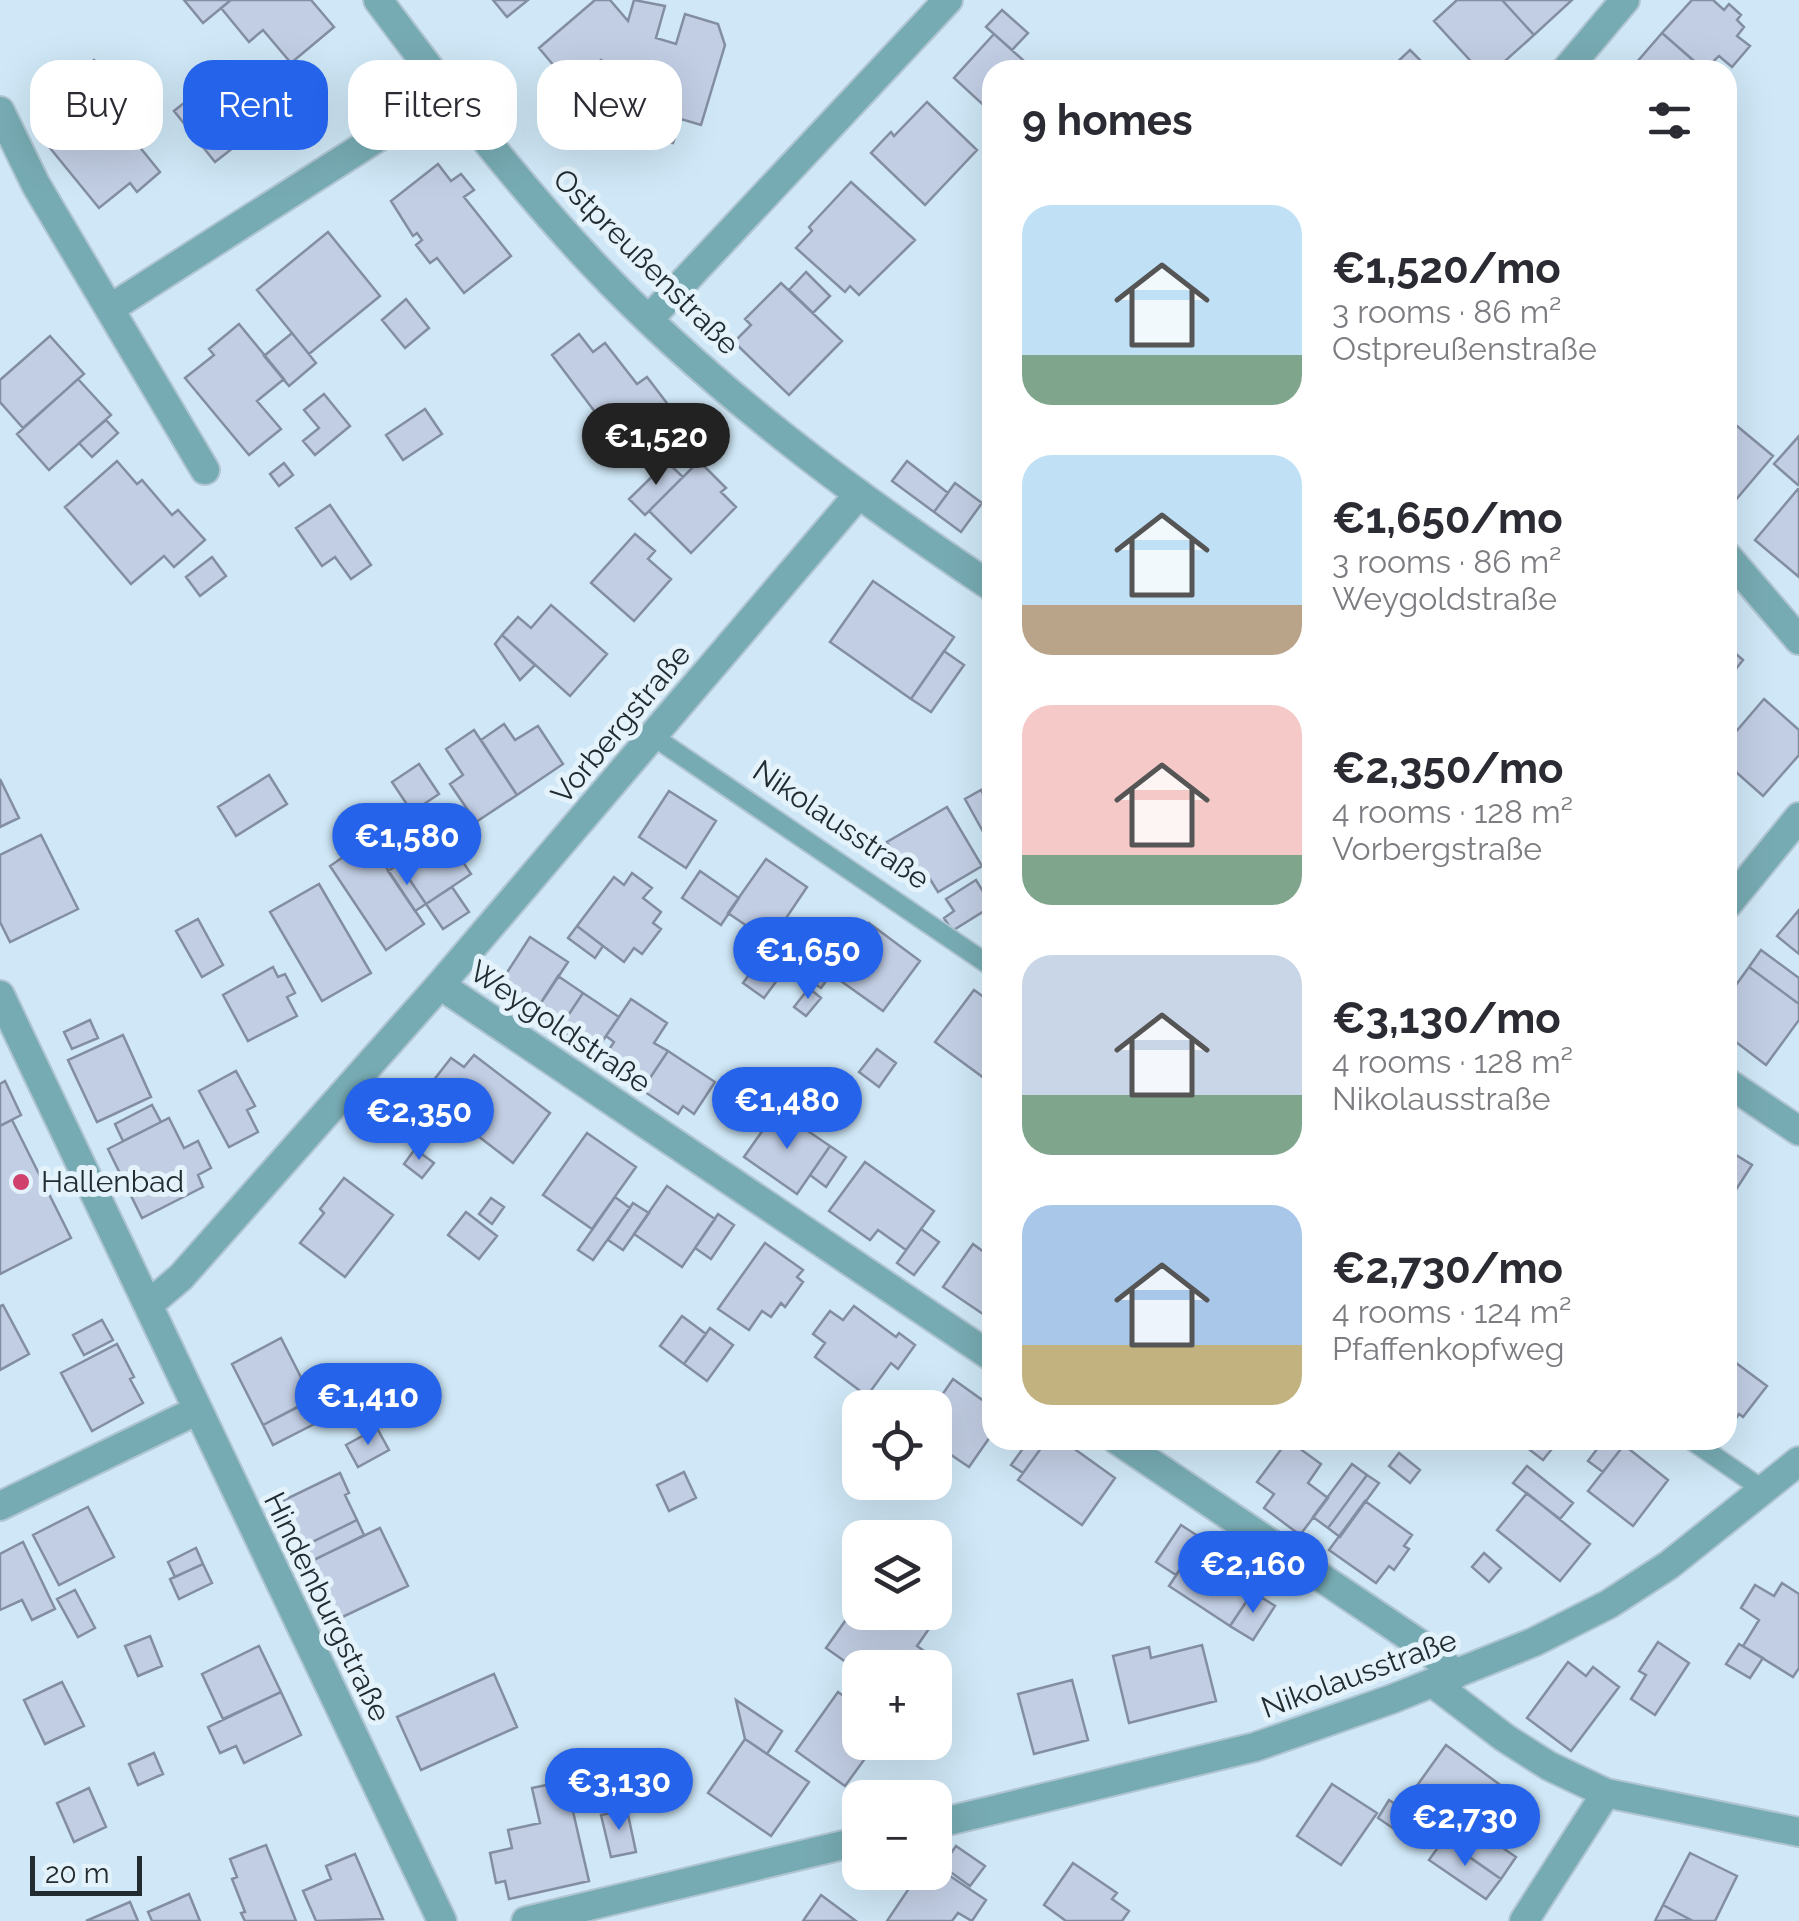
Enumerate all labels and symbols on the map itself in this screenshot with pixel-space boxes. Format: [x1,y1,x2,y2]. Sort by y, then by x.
street label: Ostpreußenstraße [546,162,746,362]
pin: €1,520 [575,403,737,488]
street label: Vorbergstraße [544,637,697,810]
street label: Nikolausstraße [747,753,936,896]
pin: €1,580 [326,803,488,888]
pin: €1,650 [727,917,889,1002]
street label: Weygoldstraße [463,953,658,1100]
pin: €1,480 [706,1067,868,1152]
pin: €2,350 [338,1078,500,1163]
place label: Hallenbad [41,1164,184,1199]
marker: Hallenbad [10,1171,32,1193]
pin: €1,410 [287,1363,449,1448]
street label: Hindenburgstraße [257,1487,398,1727]
pin: €2,160 [1172,1531,1334,1616]
street label: Nikolausstraße [1257,1622,1461,1725]
pin: €3,130 [538,1748,700,1833]
pin: €2,730 [1384,1784,1546,1869]
scale bar [30,1851,142,1896]

